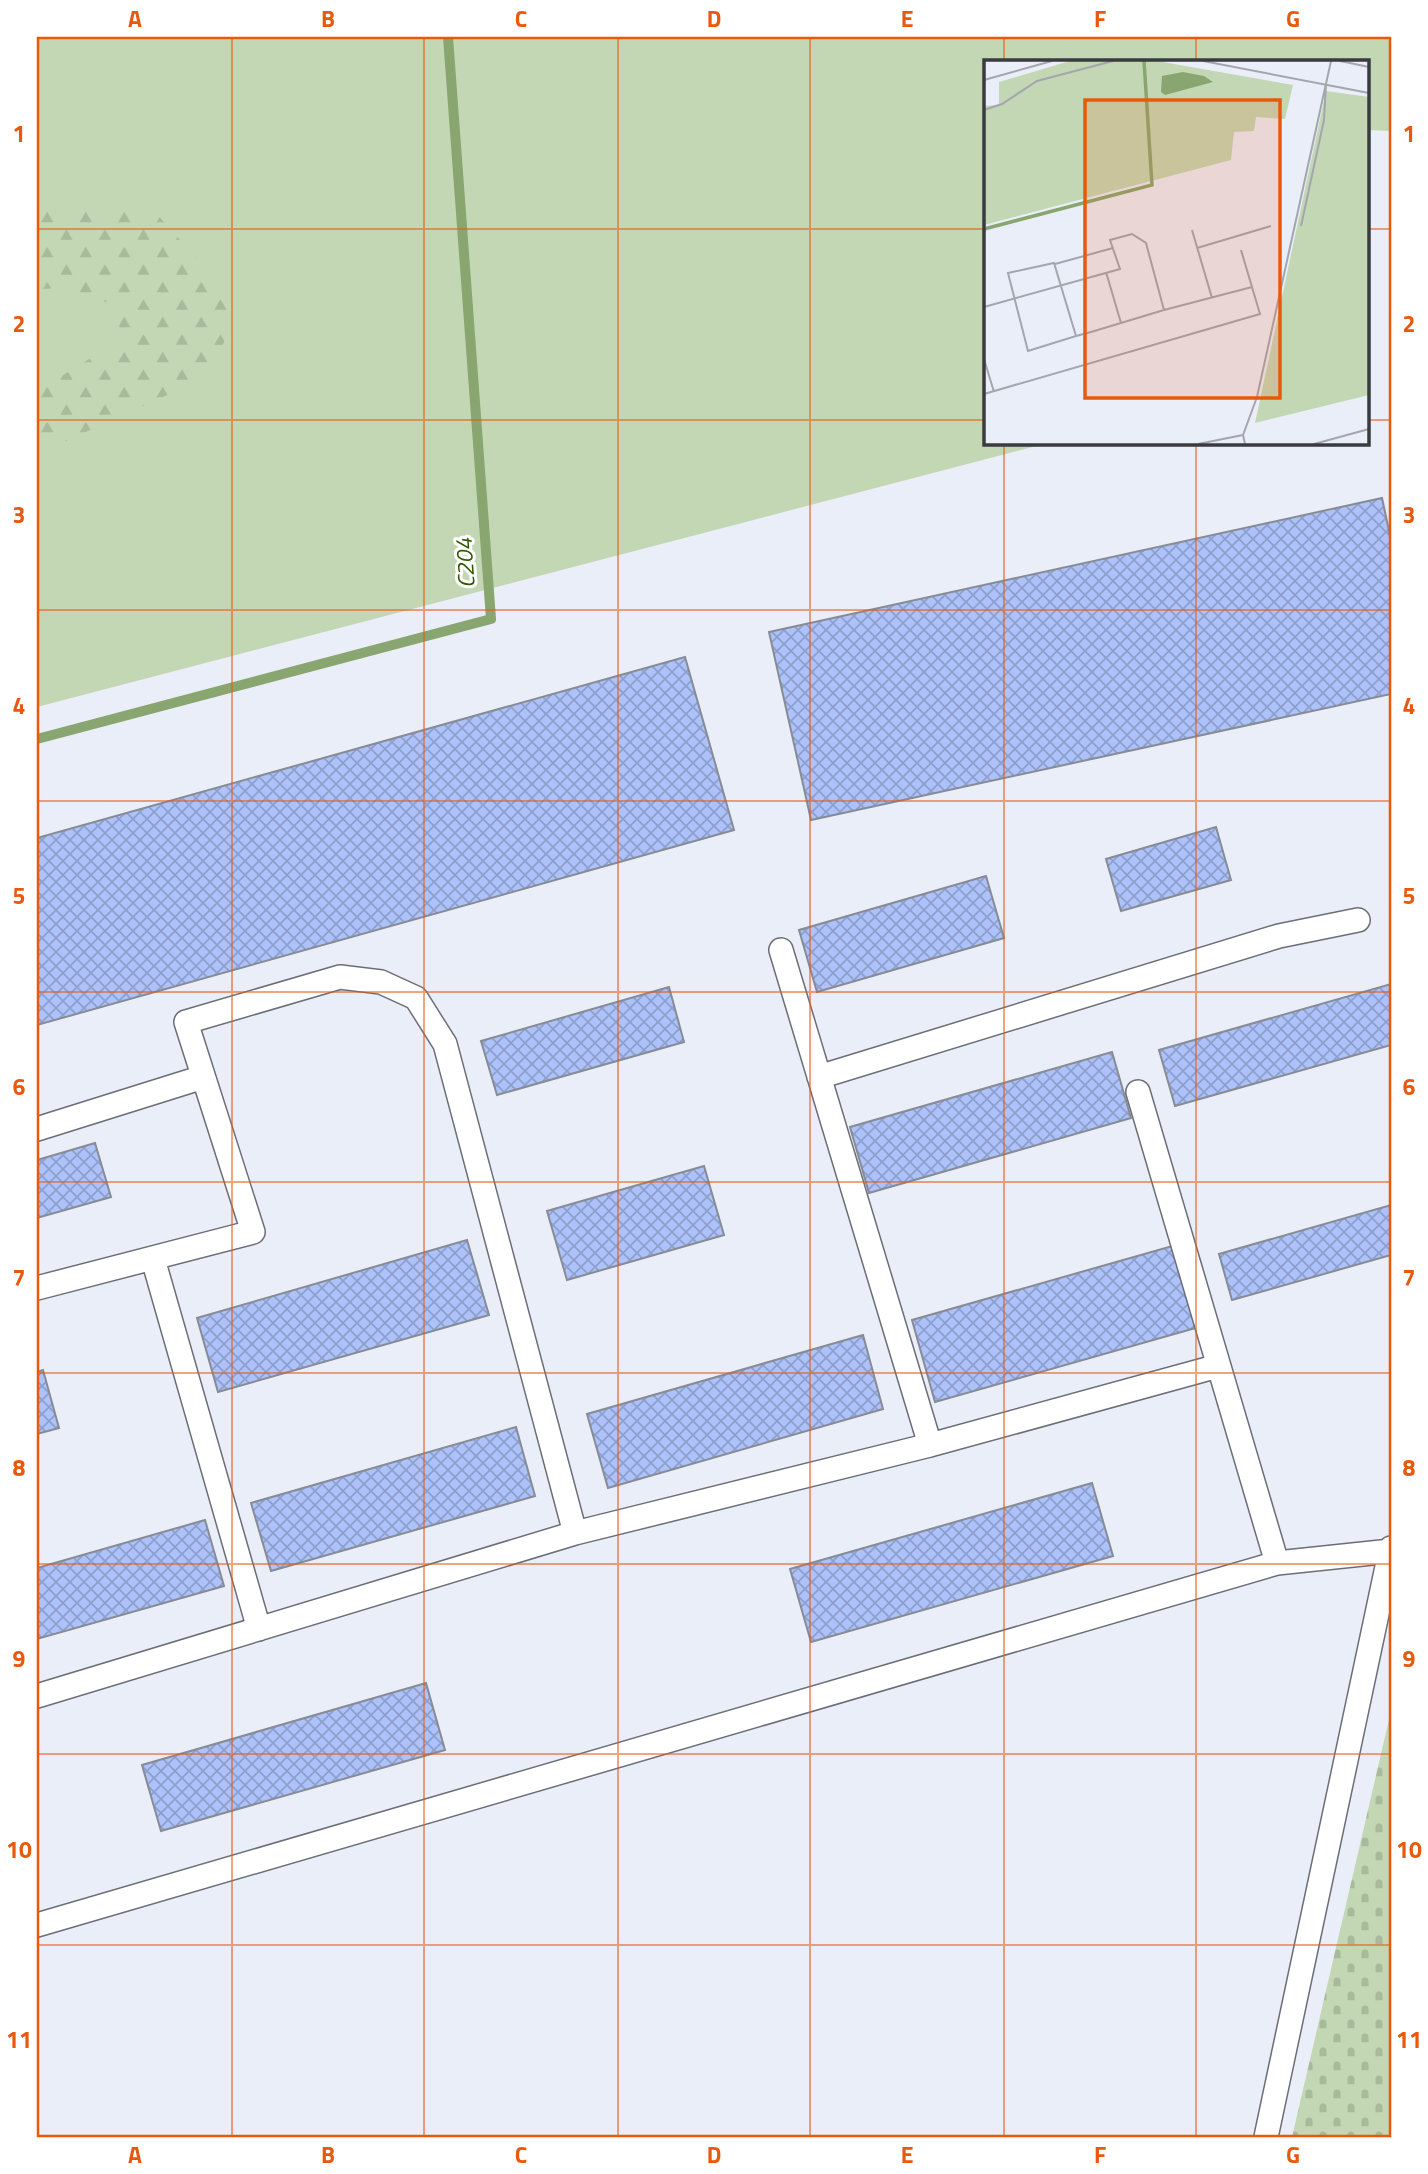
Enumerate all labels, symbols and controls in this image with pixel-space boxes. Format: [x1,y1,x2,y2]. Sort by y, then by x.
text: A [128,1,142,36]
text: B [321,1,335,36]
text: C [515,1,527,36]
text: D [707,1,721,36]
text: E [901,1,913,36]
text: F [1094,1,1106,36]
text: G [1286,1,1300,36]
inset map [984,60,1368,444]
text: 1 [13,116,25,151]
text: 1 [1403,116,1415,151]
text: 2 [13,306,25,341]
text: 2 [1403,306,1415,341]
text: 3 [13,497,25,532]
text: 3 [1403,497,1415,532]
water label: C204 [445,537,484,589]
text: 4 [13,688,25,723]
text: 4 [1403,688,1415,723]
text: 5 [13,878,25,913]
text: 5 [1403,878,1415,913]
text: 6 [13,1069,26,1104]
text: 6 [1403,1069,1416,1104]
text: 7 [13,1260,25,1295]
text: 7 [1403,1260,1415,1295]
text: 8 [13,1450,26,1485]
text: 8 [1403,1450,1416,1485]
text: 9 [13,1641,26,1676]
text: 9 [1403,1641,1416,1676]
text: 10 [6,1832,32,1867]
text: 10 [1396,1832,1422,1867]
text: 11 [6,2022,32,2057]
text: 11 [1396,2022,1422,2057]
text: A [128,2137,142,2172]
text: B [321,2137,335,2172]
text: C [515,2137,527,2172]
text: D [707,2137,721,2172]
text: E [901,2137,913,2172]
text: F [1094,2137,1106,2172]
text: G [1286,2137,1300,2172]

